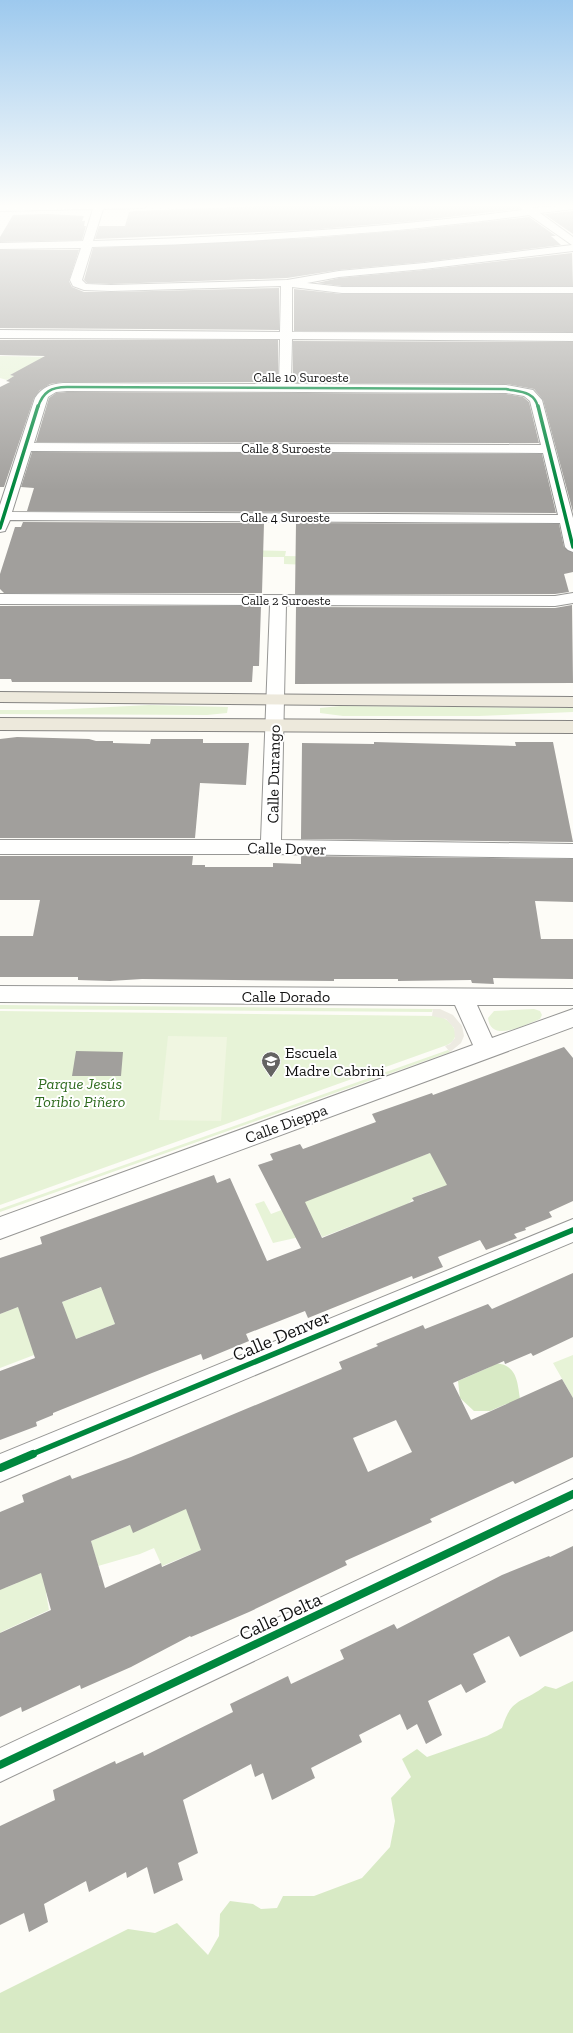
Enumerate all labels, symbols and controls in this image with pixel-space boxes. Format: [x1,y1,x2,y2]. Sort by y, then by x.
street label: Calle 10 Suroeste [253,370,349,385]
street label: Calle 8 Suroeste [241,441,331,456]
street label: Calle 4 Suroeste [240,510,330,525]
street label: Calle 2 Suroeste [241,593,331,608]
street label: Calle Durango [263,725,284,823]
street label: Calle Dover [247,838,327,859]
street label: Calle Dorado [242,987,330,1006]
place label: Escuela Madre Cabrini [285,1043,385,1080]
school or university icon: Escuela Madre Cabrini [260,1050,282,1078]
park label: Parque Jesús Toribio Piñero [35,1074,125,1111]
street label: Calle Dieppa [242,1100,330,1147]
street label: Calle Denver [229,1305,333,1366]
street label: Calle Delta [235,1587,325,1646]

